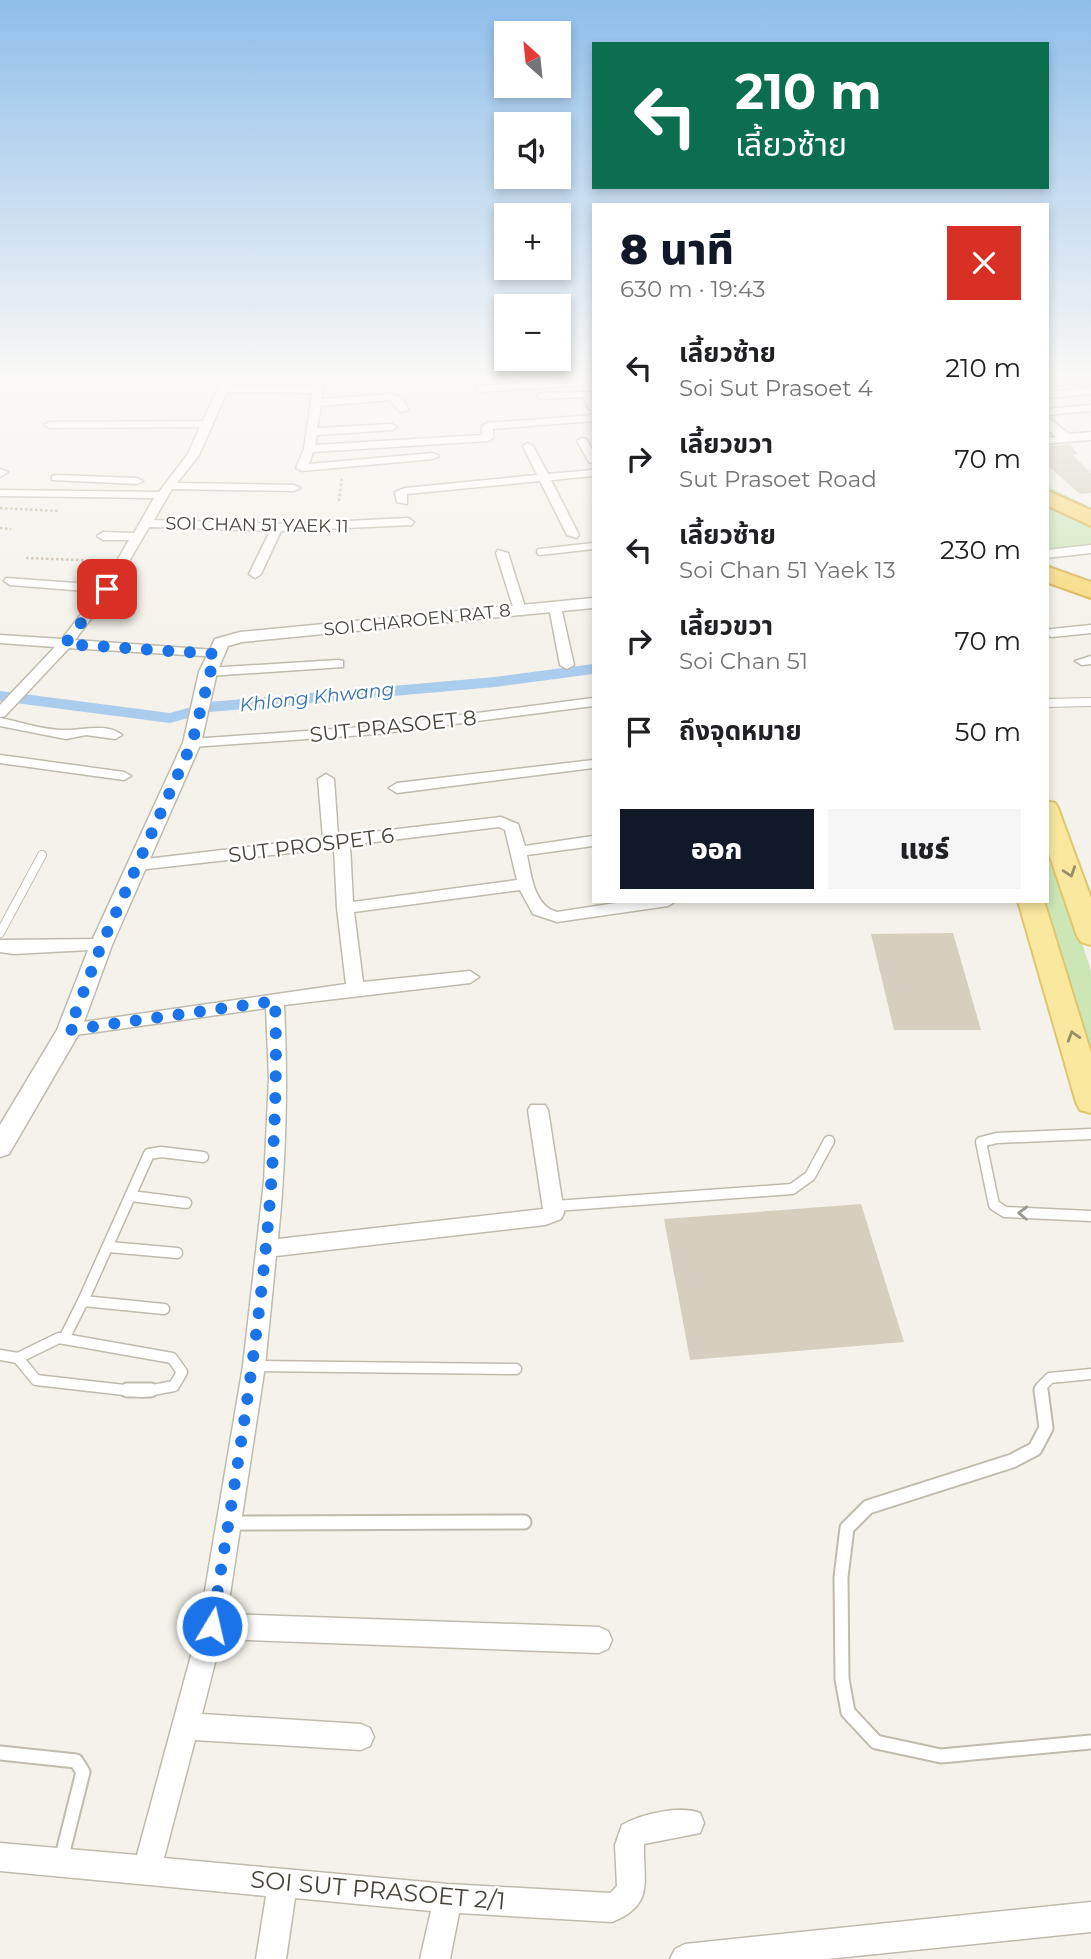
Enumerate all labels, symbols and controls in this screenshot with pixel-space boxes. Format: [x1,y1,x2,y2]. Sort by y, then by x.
north arrow [494,21,570,98]
map controls [494,21,571,371]
text: 210 m [735,62,882,121]
icon: left [620,70,711,161]
button: sound [494,112,571,189]
text: เลี้ยวซ้าย [735,125,847,164]
button: + [494,203,571,280]
text: 8 นาที [620,223,734,275]
button: close [947,226,1021,300]
text: 630 m · 19:43 [620,275,766,303]
button: − [494,294,571,371]
text: เลี้ยวซ้าย [679,337,776,369]
icon: left [620,349,658,387]
text: 210 m [945,352,1021,384]
text: Soi Sut Prasoet 4 [679,374,873,402]
text: เลี้ยวขวา [679,428,773,460]
icon: right [620,440,658,478]
text: 70 m [955,443,1021,475]
text: Sut Prasoet Road [679,465,877,493]
street label: SOI CHAN 51 YAEK 11 [165,512,349,538]
text: เลี้ยวซ้าย [679,519,776,551]
icon: left [620,531,658,569]
text: 230 m [940,534,1021,566]
text: Soi Chan 51 Yaek 13 [679,556,896,584]
pin [77,559,137,619]
icon: arrive [88,570,126,608]
street label: SOI CHAROEN RAT 8 [322,599,512,641]
text: เลี้ยวขวา [679,610,773,642]
icon: right [620,622,658,660]
text: 70 m [955,625,1021,657]
text: Soi Chan 51 [679,647,808,675]
water label: Khlong Khwang [238,677,396,717]
street label: SUT PRASOET 8 [308,705,478,747]
icon: arrive [620,713,658,751]
text: ถึงจุดหมาย [679,715,802,747]
text: 50 m [955,716,1021,748]
button: ออก [620,809,814,889]
button: แชร์ [828,809,1021,889]
street label: SUT PROSPET 6 [227,822,395,868]
one-way arrow [1062,865,1076,877]
one-way arrow [1067,1031,1082,1043]
one-way arrow [1017,1206,1028,1221]
position arrow [175,1589,249,1663]
street label: SOI SUT PRASOET 2/1 [249,1864,507,1916]

